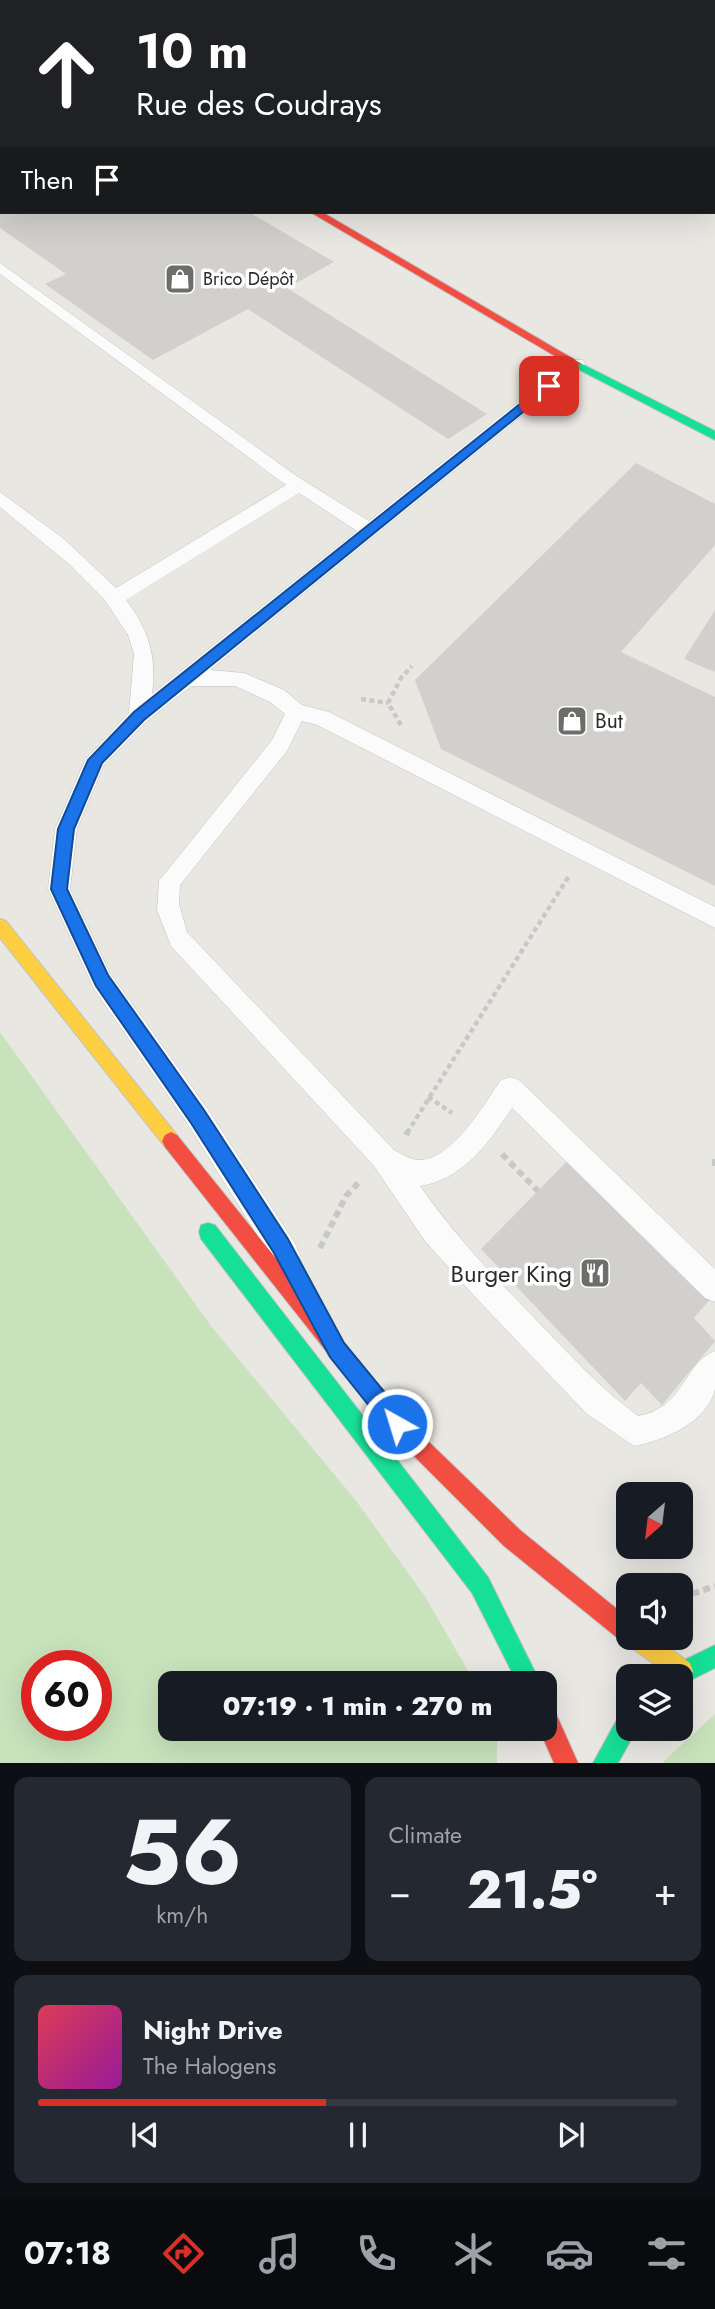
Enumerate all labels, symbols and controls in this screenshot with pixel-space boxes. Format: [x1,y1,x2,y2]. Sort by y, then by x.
text: 10 m [136,16,248,86]
icon: ahead [21,28,112,119]
text: Rue des Coudrays [136,81,382,127]
text: Then [21,161,74,199]
icon: arrive [88,161,126,199]
shop icon: Brico Dépôt [163,262,197,296]
place label: Brico Dépôt [203,266,294,292]
pin [519,356,579,416]
icon: arrive [530,367,568,405]
shop icon: But [555,704,589,738]
place label: But [595,706,623,736]
place label: Burger King [451,1256,572,1291]
restaurant icon: Burger King [578,1256,612,1290]
position arrow [360,1387,434,1461]
north arrow [616,1482,693,1559]
map controls [616,1482,693,1741]
button: sound [616,1573,693,1650]
speed limit sign: 60 [21,1650,112,1741]
button: layers [616,1664,693,1741]
text: 07:19 · 1 min · 270 m [223,1687,492,1725]
text: 56 [122,1787,242,1918]
text: Climate [389,1818,462,1852]
text: 21.5° [467,1852,598,1928]
text: − [389,1864,411,1919]
text: + [654,1864,677,1919]
text: km/h [156,1898,208,1932]
text: Night Drive [143,2011,283,2049]
text: The Halogens [143,2049,276,2083]
icon: previous [126,2116,164,2154]
icon: pause [339,2116,377,2154]
icon: next [552,2116,590,2154]
icon: directions [159,2229,208,2278]
icon: music [255,2229,304,2278]
icon: phone [352,2229,401,2278]
icon: climate [449,2229,498,2278]
icon: car [545,2229,594,2278]
icon: filters [642,2229,691,2278]
text: 07:18 [24,2230,111,2276]

